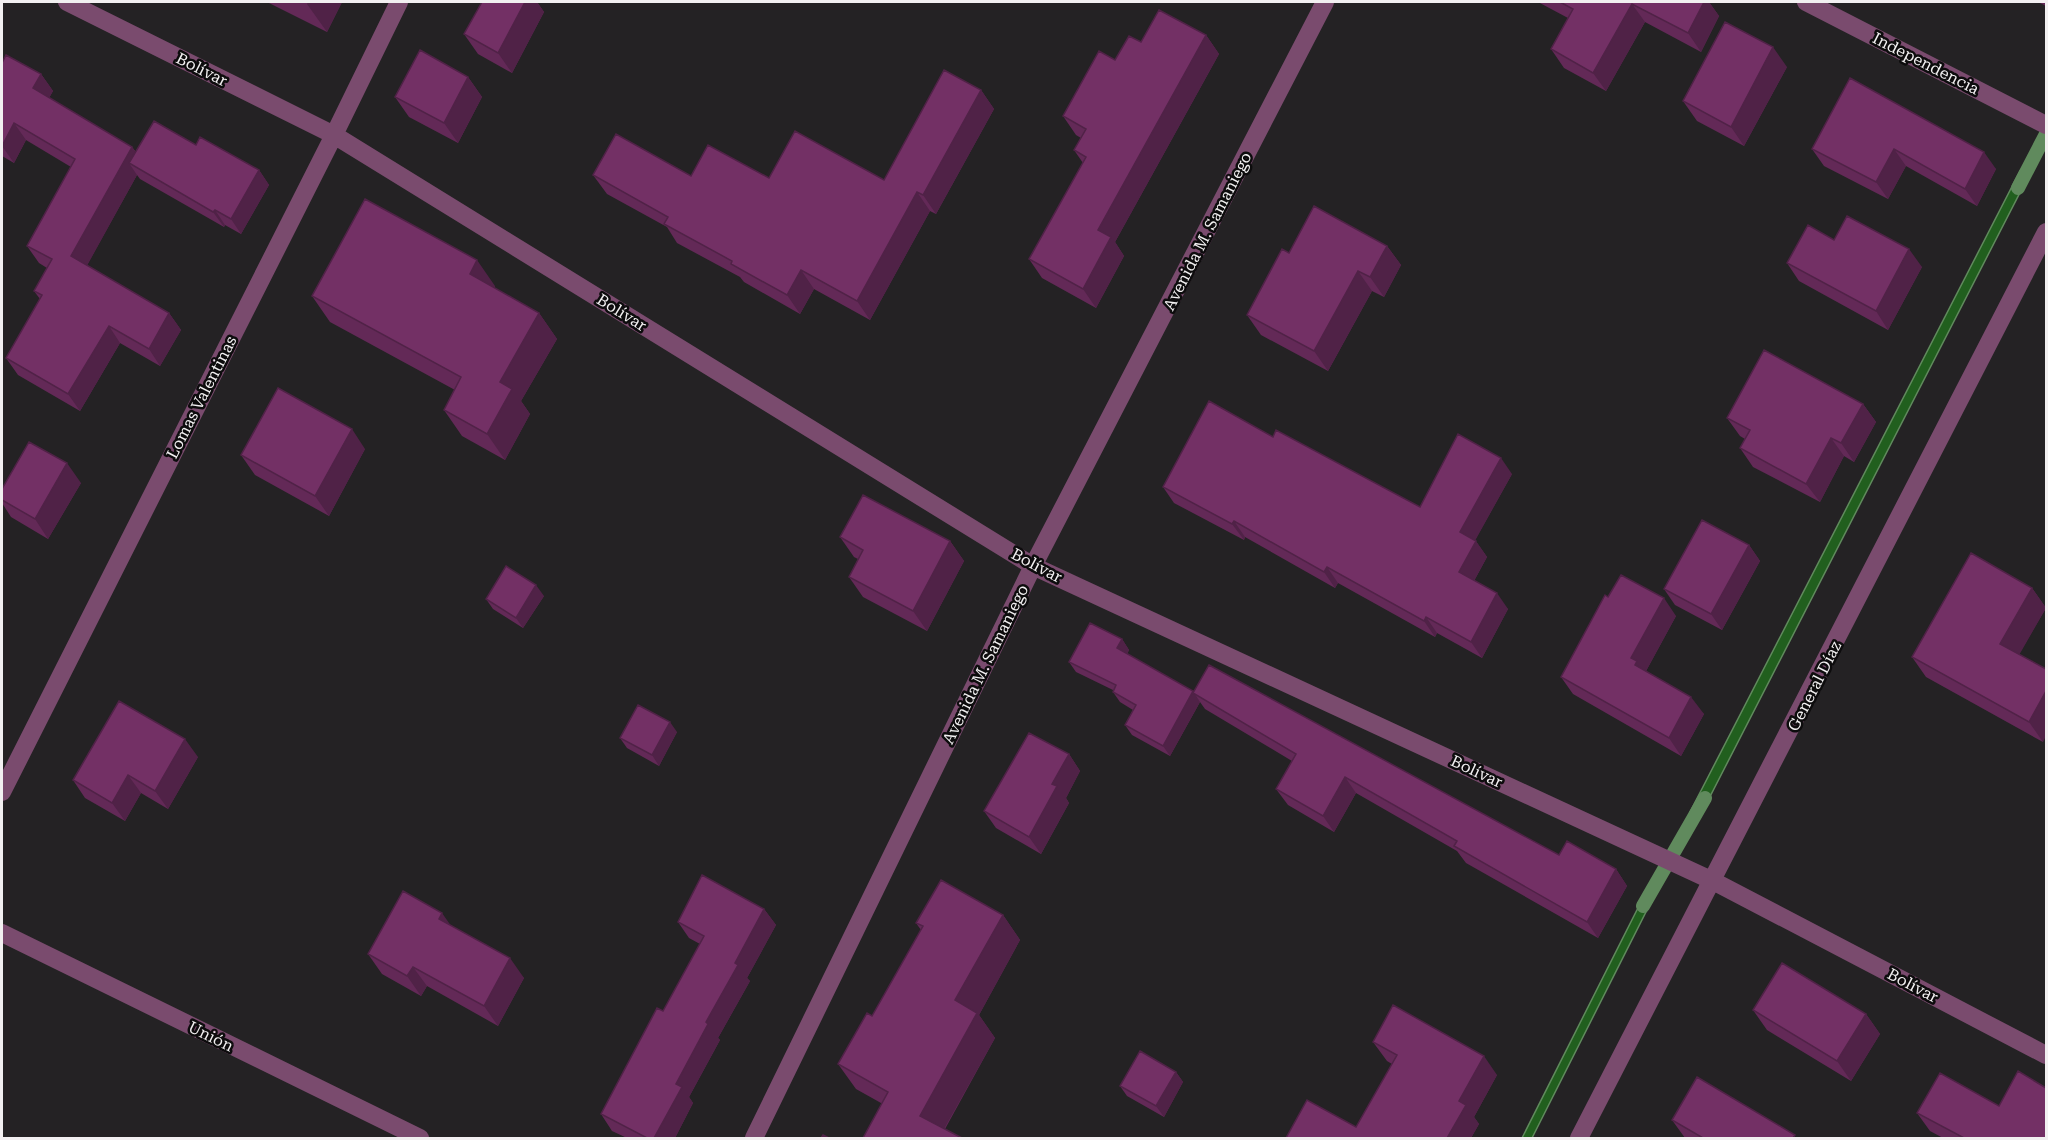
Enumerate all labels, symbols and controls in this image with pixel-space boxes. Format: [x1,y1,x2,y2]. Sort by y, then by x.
street label: Independencia [1869,28,1983,99]
street label: Bolívar [173,49,231,91]
street label: Avenida M. Samaniego [1159,149,1256,313]
street label: Bolívar [593,290,650,335]
street label: Lomas Valentinas [162,332,241,462]
street label: Bolívar [1008,544,1066,587]
street label: Avenida M. Samaniego [939,581,1032,747]
street label: General Díaz [1784,638,1845,734]
street label: Bolívar [1448,751,1506,792]
street label: Bolívar [1884,964,1942,1007]
street label: Unión [185,1017,237,1056]

